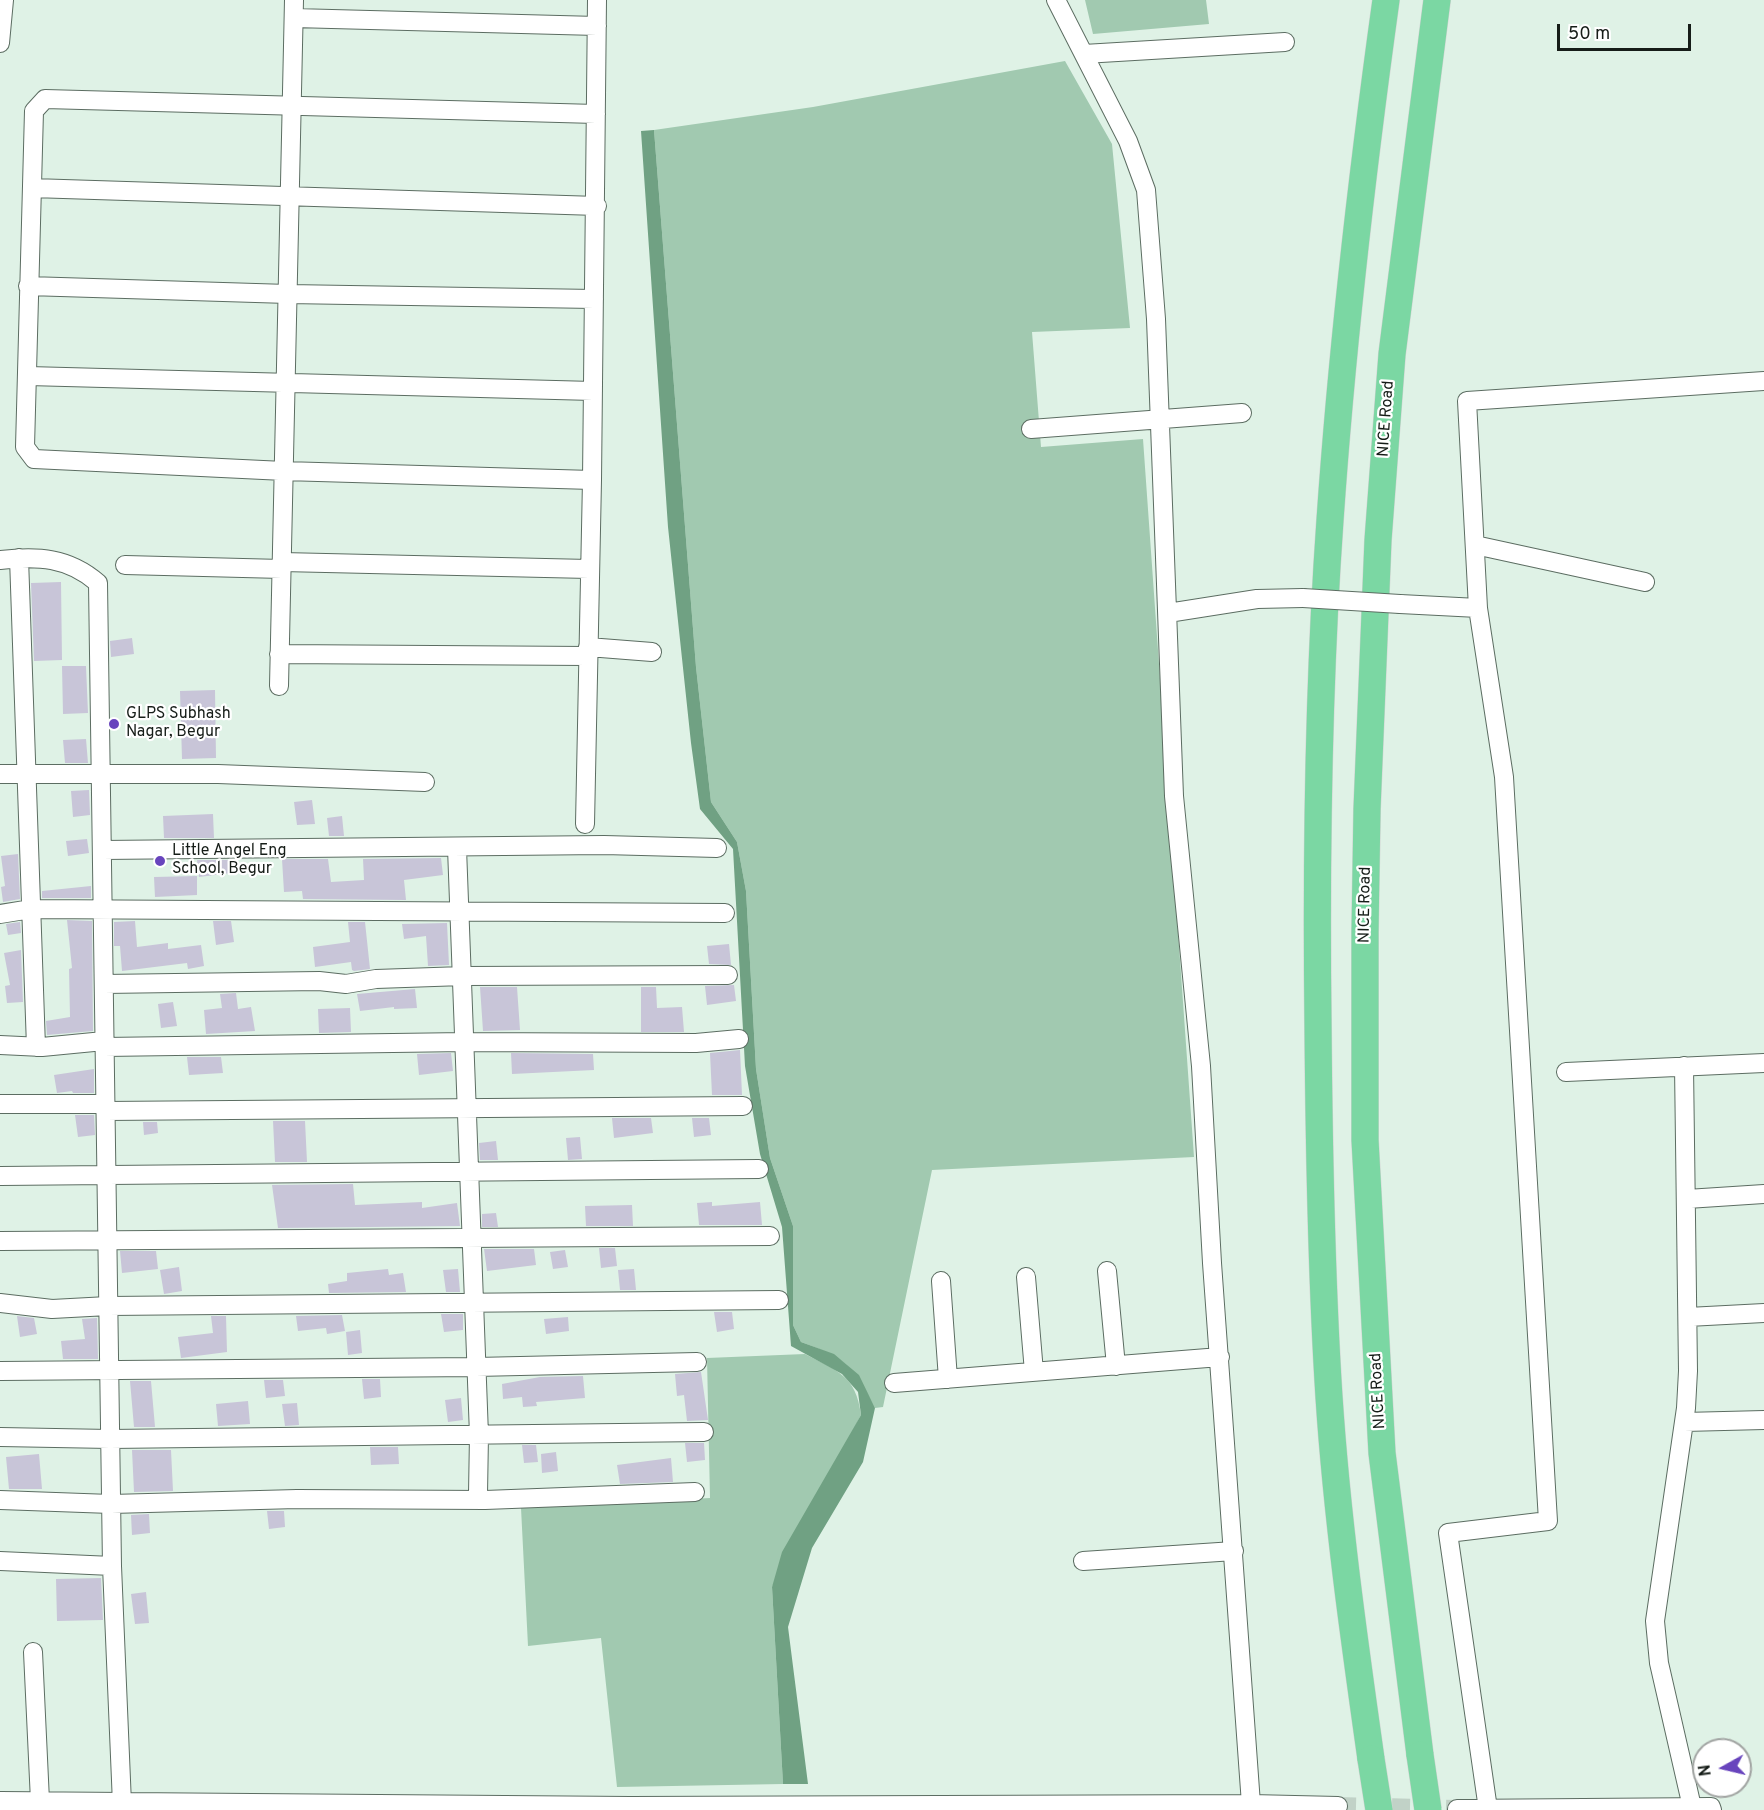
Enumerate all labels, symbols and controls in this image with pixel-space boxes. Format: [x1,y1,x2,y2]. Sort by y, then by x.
scale bar [1560,12,1694,50]
text: 50 m [1568,23,1610,46]
street label: NICE Road [1375,380,1399,458]
place label: GLPS Subhash Nagar, Begur [126,705,231,743]
marker: GLPS Subhash Nagar, Begur [107,717,121,731]
place label: Little Angel Eng School, Begur [172,842,286,880]
marker: Little Angel Eng School, Begur [153,854,167,868]
street label: NICE Road [1356,867,1376,943]
street label: NICE Road [1367,1352,1391,1430]
north arrow [1692,1738,1752,1798]
text: N [1695,1763,1717,1777]

